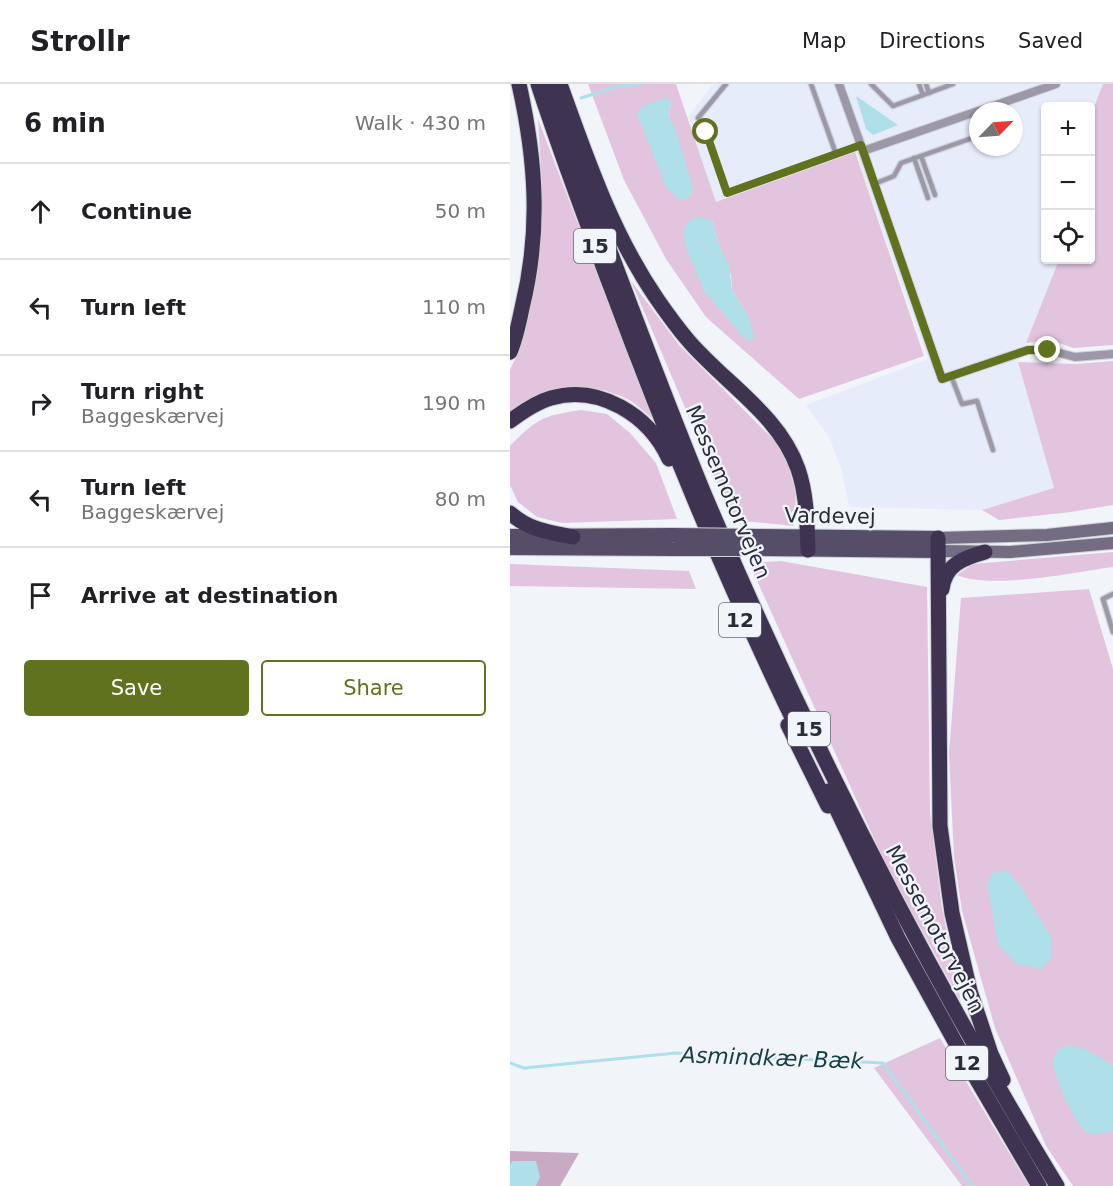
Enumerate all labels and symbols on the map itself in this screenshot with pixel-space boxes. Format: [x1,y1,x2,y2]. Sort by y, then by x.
north arrow [969,102,1023,156]
route start [692,118,718,144]
road number: 15 [574,229,616,263]
route end [1034,336,1060,362]
street label: Messemotorvejen [681,402,775,582]
street label: Vardevej [784,503,876,529]
road number: 12 [719,603,761,637]
road number: 15 [788,712,830,746]
street label: Messemotorvejen [881,841,989,1017]
water label: Asmindkær Bæk [678,1042,865,1074]
road number: 12 [946,1046,988,1080]

